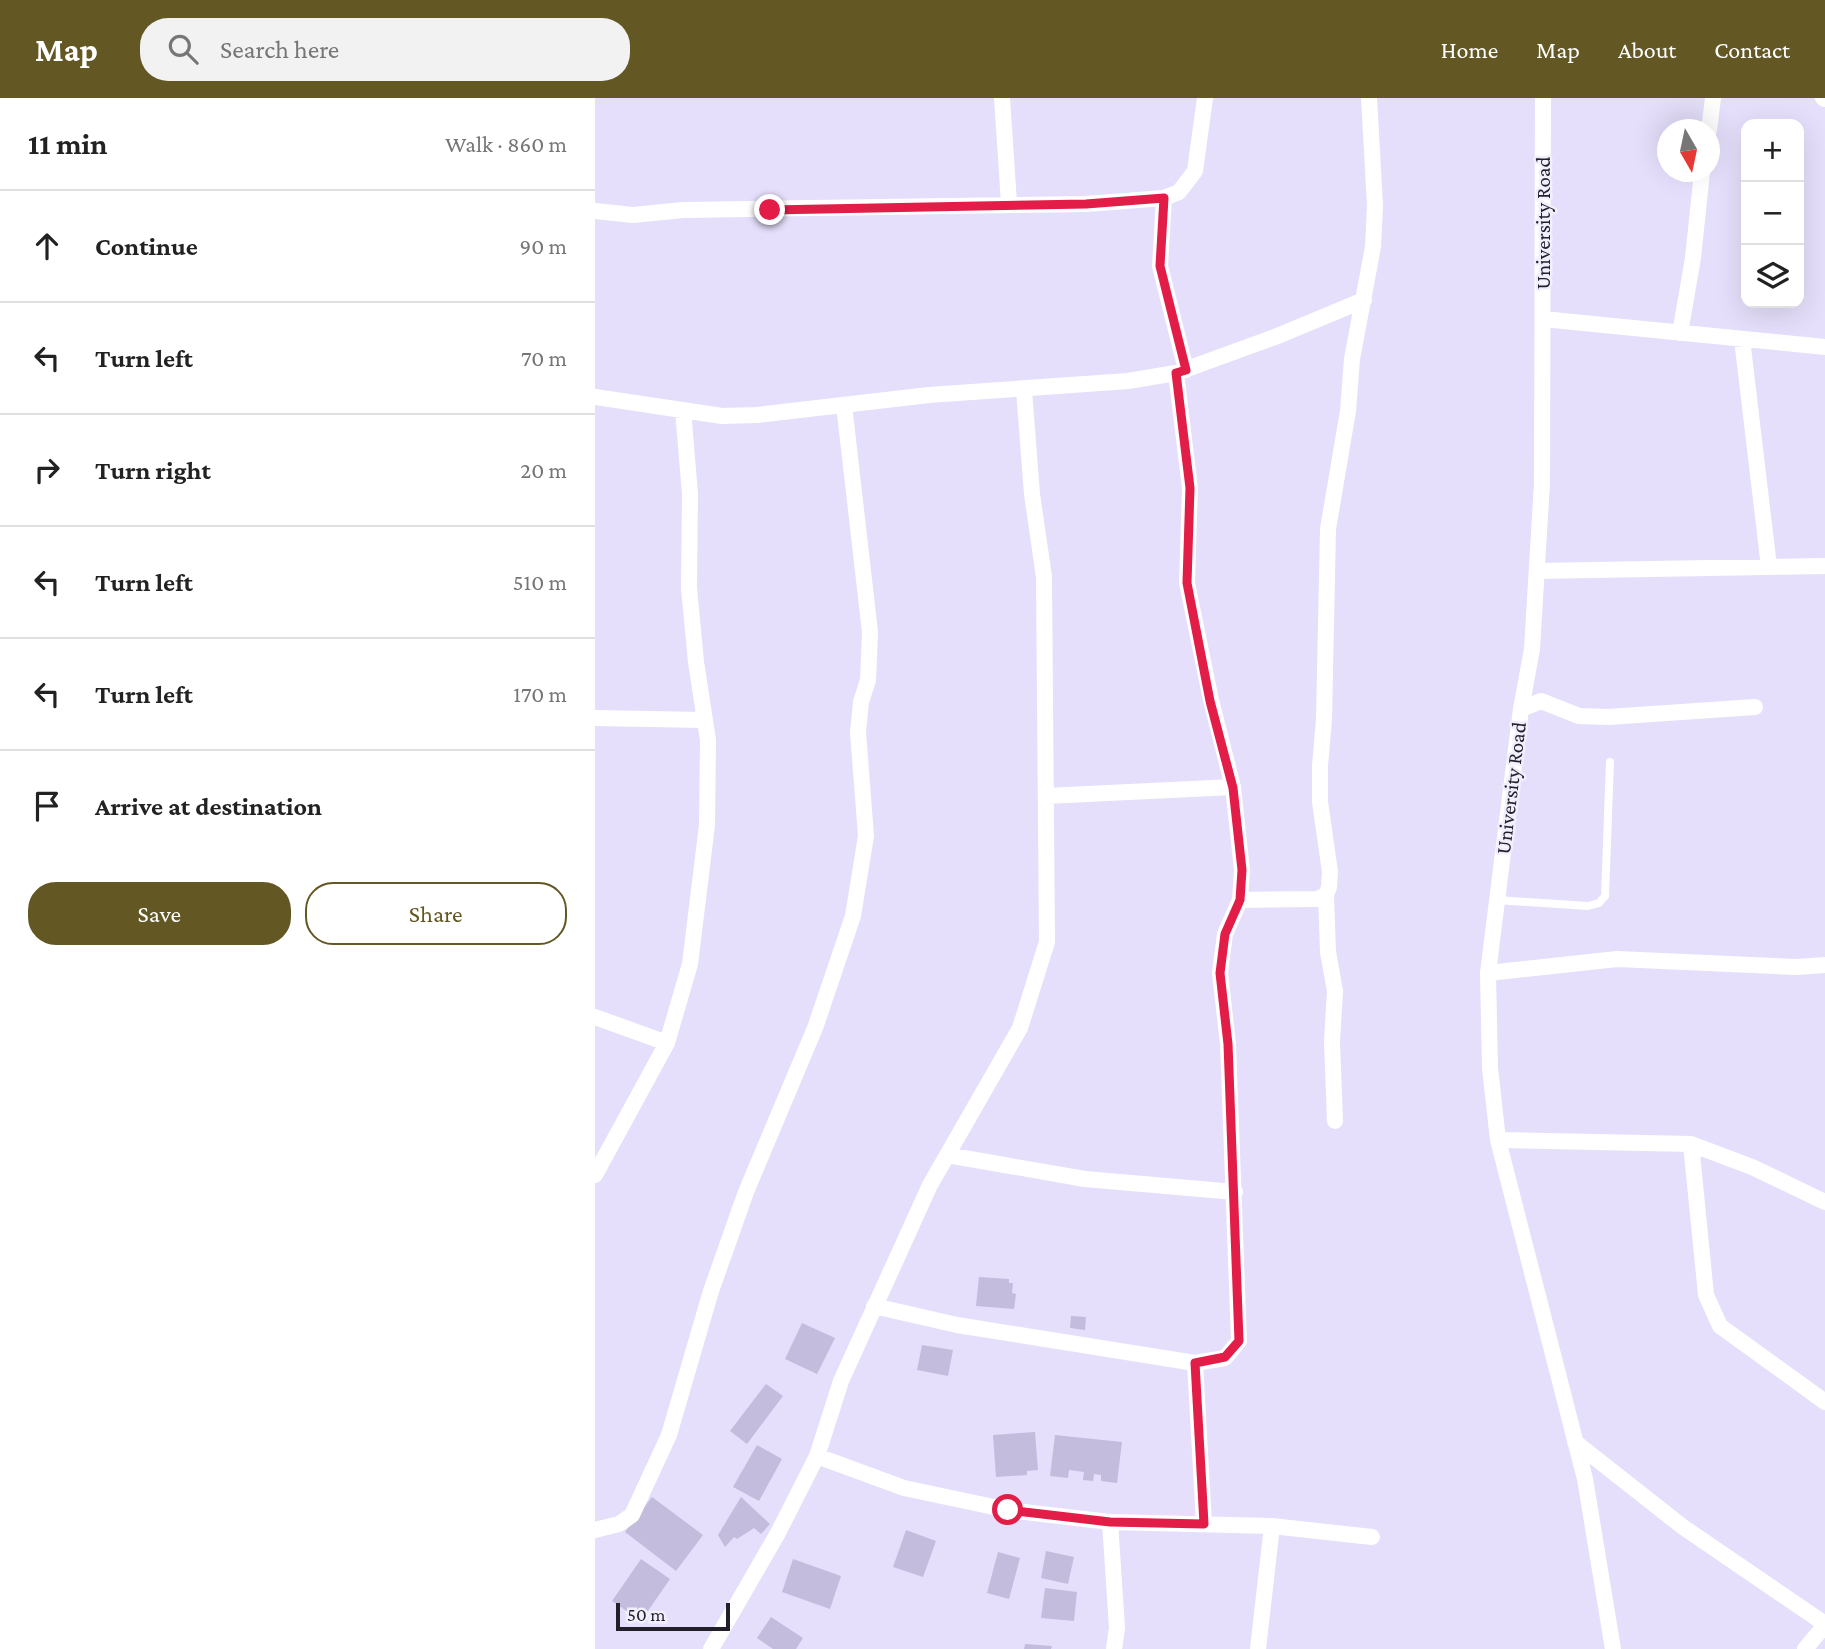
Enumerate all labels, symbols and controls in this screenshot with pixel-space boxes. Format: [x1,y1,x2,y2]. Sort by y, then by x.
search box [140,18,630,81]
icon: search [164,30,202,68]
text: Map [35,31,98,68]
text: Search here [220,35,339,64]
text: Home [1441,36,1498,63]
text: Map [1536,36,1580,63]
text: About [1618,36,1676,63]
text: Contact [1714,36,1790,63]
north arrow [1657,119,1720,182]
map controls [1741,119,1804,308]
button: + [1741,119,1804,182]
text: 11 min [28,127,108,160]
text: Walk · 860 m [445,131,567,157]
street label: University Road [1531,156,1555,290]
button: − [1741,182,1804,245]
route end [754,194,785,225]
icon: ahead [28,227,66,265]
text: Continue [95,232,198,261]
text: 90 m [520,233,567,259]
button: layers [1741,245,1804,308]
icon: left [28,339,66,377]
text: Turn left [95,344,193,373]
text: 70 m [521,345,567,371]
icon: right [28,451,66,489]
text: Turn right [95,456,211,485]
text: 20 m [520,457,567,483]
icon: left [28,563,66,601]
text: Turn left [95,568,193,597]
text: 510 m [513,569,567,595]
icon: left [28,675,66,713]
text: Turn left [95,680,193,709]
text: 170 m [513,681,567,707]
street label: University Road [1491,720,1531,856]
icon: arrive [28,787,66,825]
text: Arrive at destination [95,792,322,821]
button: Save [28,882,291,945]
button: Share [305,882,567,945]
route start [992,1494,1023,1525]
scale bar [616,1600,730,1632]
text: 50 m [627,1604,666,1625]

